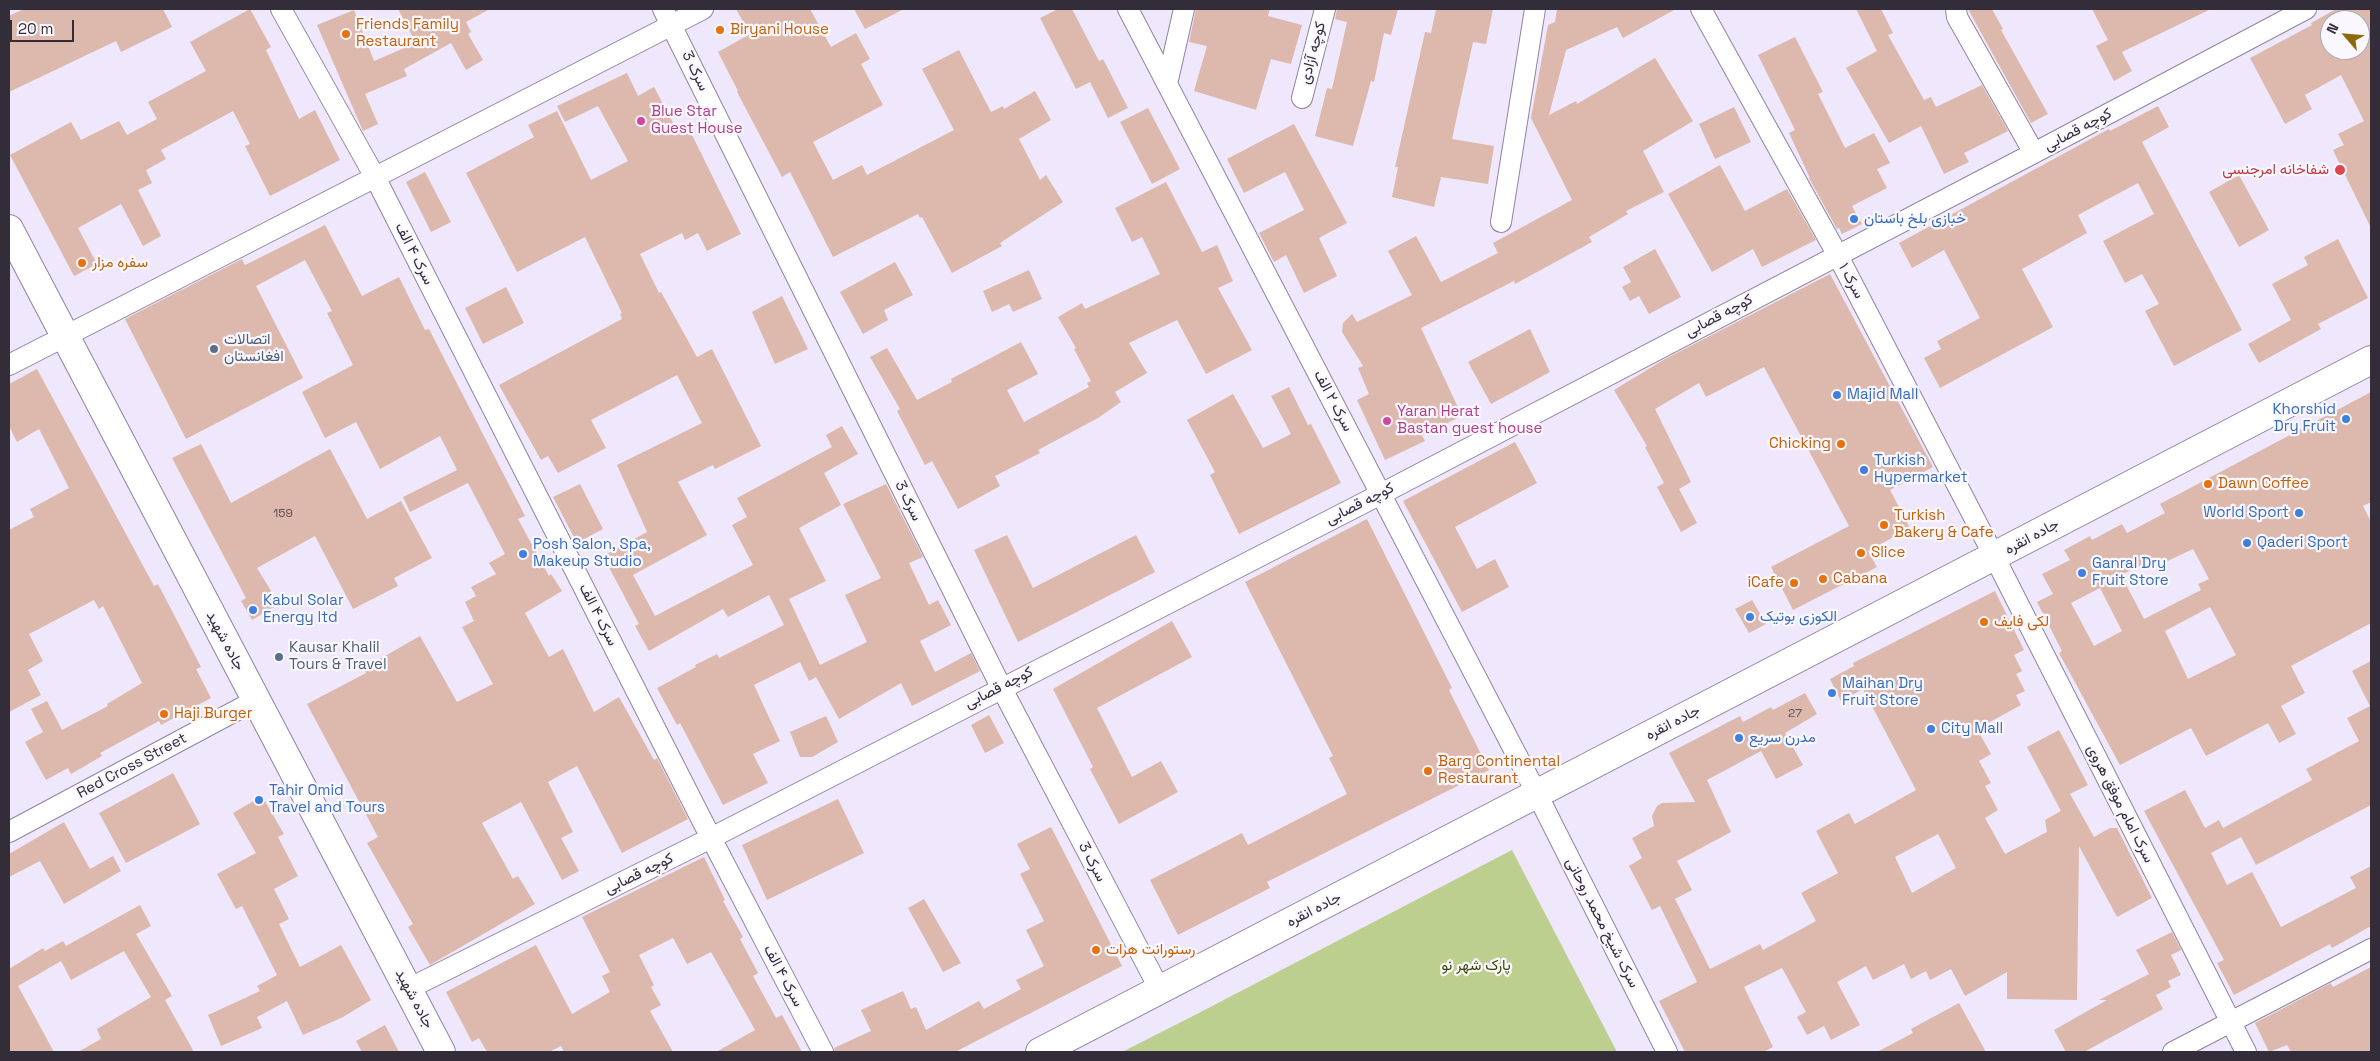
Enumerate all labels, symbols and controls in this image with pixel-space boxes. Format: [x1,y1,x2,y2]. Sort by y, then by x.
scale bar [12,10,76,42]
north arrow [2320,10,2370,60]
place label: Friends Family Restaurant [356,16,459,51]
text: 20 m [18,19,53,38]
street label: کوچه آزادی [1296,20,1330,86]
text: N [2322,20,2343,37]
place label: Biryani House [730,21,829,39]
marker: Biryani House [714,24,726,36]
marker: Friends Family Restaurant [340,28,352,40]
street label: سرک 3 [678,48,712,94]
place label: Blue Star Guest House [651,103,743,138]
street label: کوچه قصابی [2041,105,2115,155]
marker: Blue Star Guest House [635,115,647,127]
place label: شفاخانه امرجنسی [2222,161,2329,179]
marker: شفاخانه امرجنسی [2333,163,2347,177]
place label: خبازی بلخ باستان [1864,210,1966,228]
marker: خبازی بلخ باستان [1848,213,1860,225]
street label: سرک ۴ الف [391,220,437,288]
place label: سفره مزار [92,254,148,272]
marker: سفره مزار [76,257,88,269]
street label: سرک ۱ [1834,260,1868,302]
street label: کوچه قصابی [1682,291,1756,341]
place label: اتصالات افغانستان [224,331,284,366]
marker: اتصالات افغانستان [208,343,220,355]
street label: سرک ۲ الف [1309,367,1357,435]
place label: Majid Mall [1847,386,1918,404]
marker: Majid Mall [1831,389,1843,401]
place label: Khorshid Dry Fruit [2272,401,2336,436]
place label: Yaran Herat Bastan guest house [1397,403,1542,438]
marker: Khorshid Dry Fruit [2340,413,2352,425]
marker: Yaran Herat Bastan guest house [1381,415,1393,427]
place label: Chicking [1769,435,1831,453]
marker: Chicking [1835,438,1847,450]
place label: Turkish Hypermarket [1874,452,1968,487]
marker: Turkish Hypermarket [1858,464,1870,476]
place label: Dawn Coffee [2218,475,2309,493]
street label: سرک 3 [891,478,925,524]
marker: Dawn Coffee [2202,478,2214,490]
street label: کوچه قصابی [1323,479,1397,529]
place label: World Sport [2203,504,2289,522]
house number: 159 [273,507,293,521]
place label: Turkish Bakery & Cafe [1894,507,1994,542]
marker: World Sport [2293,507,2305,519]
street label: جاده انقره [2002,515,2062,559]
marker: Turkish Bakery & Cafe [1878,519,1890,531]
place label: Qaderi Sport [2257,534,2348,552]
place label: Posh Salon, Spa, Makeup Studio [533,536,651,571]
marker: Qaderi Sport [2241,537,2253,549]
place label: Slice [1871,544,1905,562]
marker: Slice [1855,547,1867,559]
marker: Posh Salon, Spa, Makeup Studio [517,548,529,560]
place label: Ganral Dry Fruit Store [2092,555,2169,590]
marker: Ganral Dry Fruit Store [2076,567,2088,579]
place label: Cabana [1833,570,1887,588]
marker: Cabana [1817,573,1829,585]
place label: iCafe [1747,574,1784,592]
marker: iCafe [1788,577,1800,589]
street label: سرک ۴ الف [575,581,621,649]
place label: Kabul Solar Energy ltd [263,592,344,627]
marker: Kabul Solar Energy ltd [247,604,259,616]
street label: جاده شهید [202,608,248,674]
place label: الکوزی بوتیک [1760,608,1837,626]
marker: الکوزی بوتیک [1744,611,1756,623]
place label: لکی فایف [1994,613,2049,631]
marker: لکی فایف [1978,616,1990,628]
place label: Kausar Khalil Tours & Travel [289,639,387,674]
marker: Kausar Khalil Tours & Travel [273,651,285,663]
street label: کوچه قصابی [962,663,1036,713]
place label: Maihan Dry Fruit Store [1842,675,1923,710]
marker: Maihan Dry Fruit Store [1826,687,1838,699]
street label: جاده انقره [1643,702,1703,744]
place label: Haji Burger [174,705,252,723]
house number: 27 [1788,707,1802,721]
marker: Haji Burger [158,708,170,720]
place label: City Mall [1941,720,2003,738]
marker: City Mall [1925,723,1937,735]
street label: Red Cross Street [74,729,190,803]
place label: مدرن سریع [1749,729,1816,747]
marker: مدرن سریع [1733,732,1745,744]
street label: سرک امام موفق هروی [2082,742,2158,866]
place label: Barg Continental Restaurant [1438,753,1560,788]
marker: Barg Continental Restaurant [1422,765,1434,777]
place label: Tahir Omid Travel and Tours [269,782,385,817]
marker: Tahir Omid Travel and Tours [253,794,265,806]
street label: سرک 3 [1074,839,1110,885]
street label: کوچه قصابی [602,850,676,898]
street label: سرک شیخ محمد روحانی [1561,855,1643,991]
street label: جاده انقره [1284,889,1344,931]
place label: رستورانت هرات [1106,941,1195,959]
street label: سرک ۴ الف [759,942,807,1010]
marker: رستورانت هرات [1090,944,1102,956]
park label: پارک شهر نو [1441,957,1511,975]
street label: جاده شهید [391,966,437,1032]

